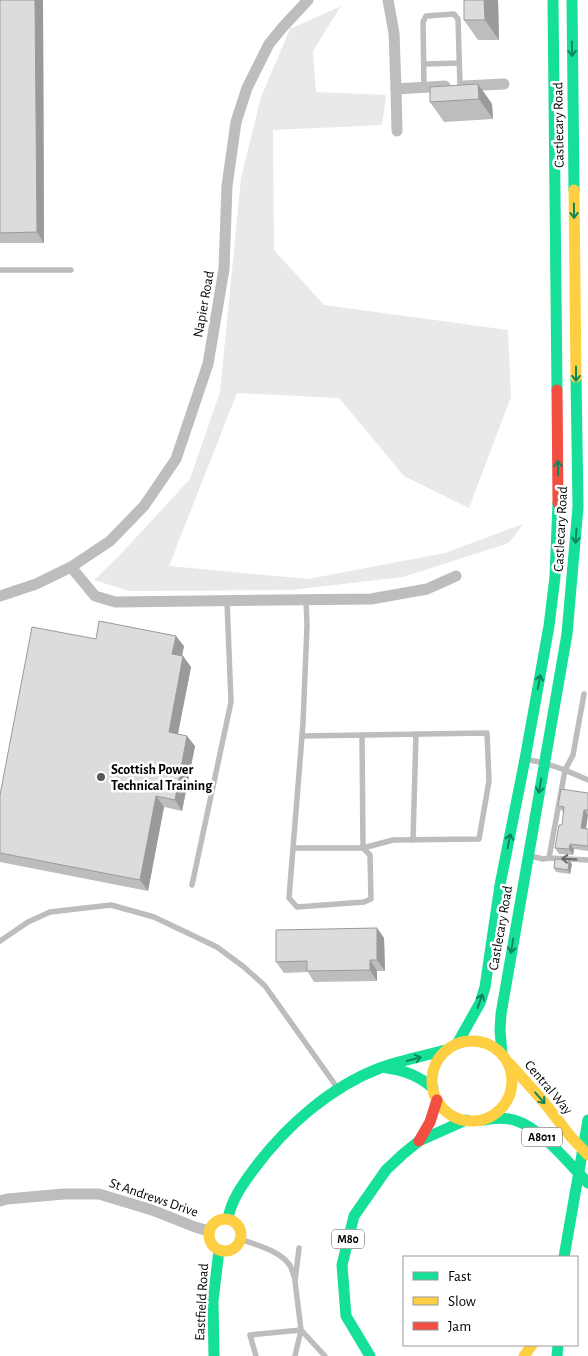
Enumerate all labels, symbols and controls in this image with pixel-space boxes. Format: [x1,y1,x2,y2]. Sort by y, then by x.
one-way arrow [567,40,577,56]
street label: Castlecary Road [551,82,567,168]
one-way arrow [570,203,579,219]
street label: Napier Road [191,270,217,339]
one-way arrow [572,365,581,381]
one-way arrow [553,460,563,476]
street label: Castlecary Road [552,486,570,572]
one-way arrow [571,528,580,544]
one-way arrow [535,674,545,690]
place label: Scottish Power Technical Training [111,763,213,793]
marker: Scottish Power Technical Training [95,771,107,783]
one-way arrow [535,777,545,793]
one-way arrow [504,834,514,850]
one-way arrow [561,855,577,864]
street label: Castlecary Road [487,885,515,972]
one-way arrow [507,937,517,953]
one-way arrow [476,994,485,1009]
one-way arrow [406,1053,422,1063]
street label: Central Way [522,1058,575,1117]
one-way arrow [534,1092,546,1105]
road number: A8011 [522,1128,562,1146]
street label: St Andrews Drive [108,1176,200,1220]
road number: M80 [332,1230,364,1248]
legend [403,1256,578,1346]
street label: Eastfield Road [193,1263,211,1341]
text: Fast [448,1269,472,1284]
text: Slow [448,1294,476,1309]
text: Jam [448,1319,471,1334]

